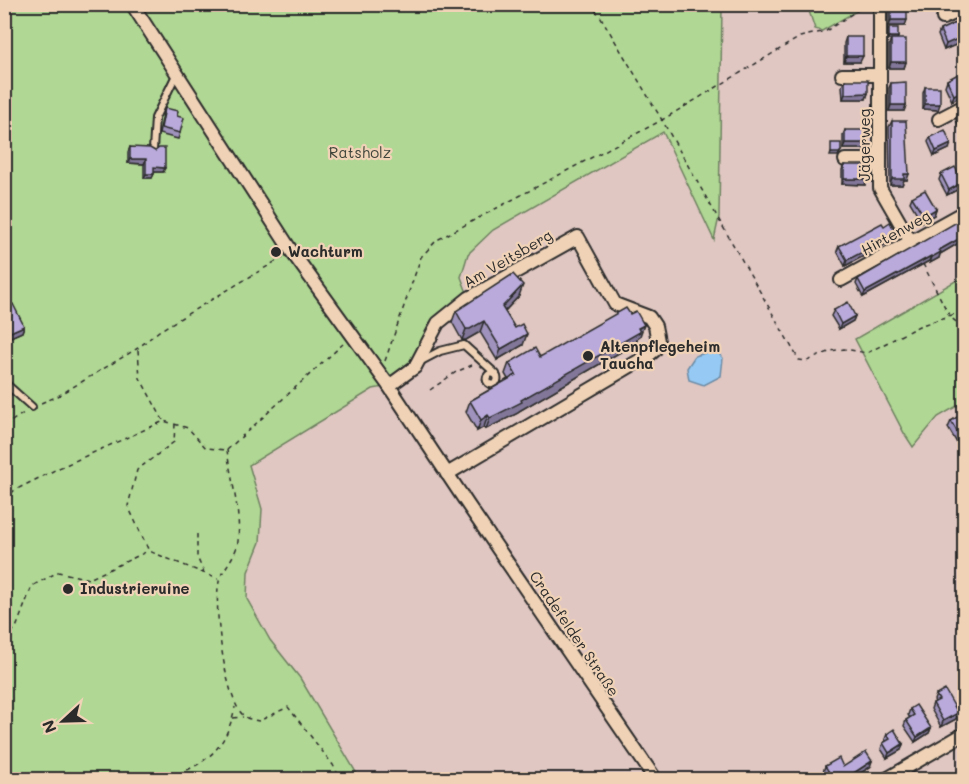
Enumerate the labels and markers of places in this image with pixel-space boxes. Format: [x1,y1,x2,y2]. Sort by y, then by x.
place label: Wachturm [288,241,363,261]
marker: Wachturm [269,245,283,259]
place label: Altenpflegeheim Taucha [600,336,720,373]
marker: Altenpflegeheim Taucha [581,349,595,363]
place label: Industrieruine [80,578,189,598]
marker: Industrieruine [61,582,75,596]

